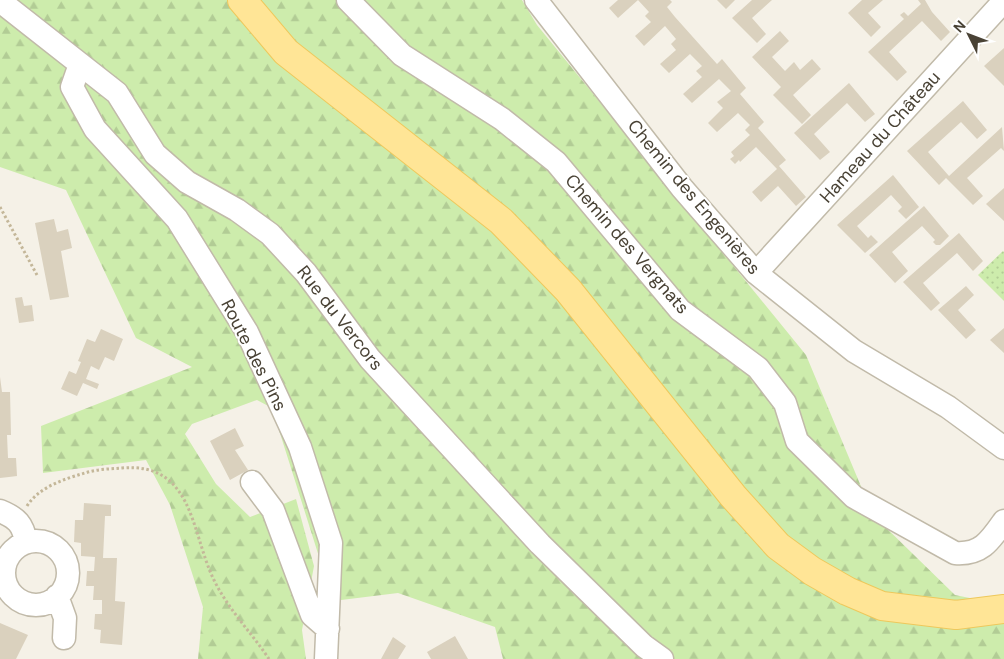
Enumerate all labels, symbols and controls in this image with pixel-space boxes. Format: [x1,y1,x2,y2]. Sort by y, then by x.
north arrow [944,10,994,60]
text: N [949,16,969,36]
street label: Hameau du Château [814,66,946,208]
street label: Chemin des Engenières [622,115,766,279]
street label: Chemin des Vergnats [560,169,694,319]
street label: Rue du Vercors [292,261,388,375]
street label: Route des Pins [216,295,292,415]

